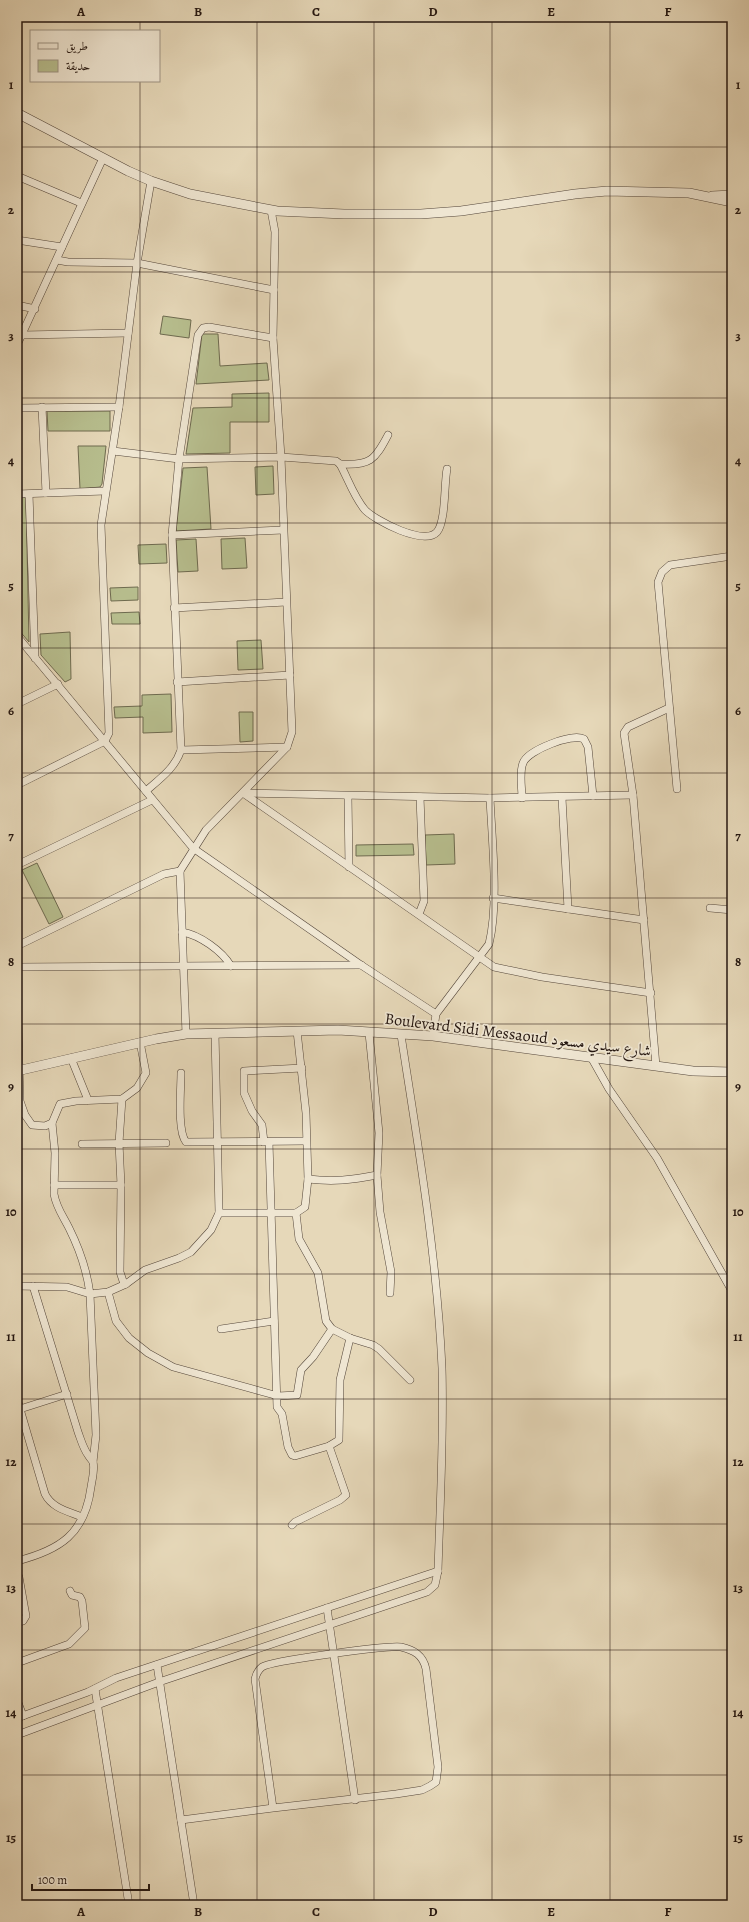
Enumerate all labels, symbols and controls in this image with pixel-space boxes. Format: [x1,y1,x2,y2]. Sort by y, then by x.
text: A [76,3,86,20]
text: B [194,3,202,20]
text: C [312,3,320,20]
text: D [428,3,438,20]
text: E [547,3,555,20]
text: F [665,3,672,20]
legend [30,30,160,82]
text: طريق [66,38,88,54]
text: حديقة [66,58,90,74]
text: 1 [9,76,14,93]
text: 1 [736,76,741,93]
text: 2 [8,201,15,218]
text: 2 [735,201,742,218]
text: 3 [8,327,14,344]
text: 3 [735,327,741,344]
text: 4 [8,452,14,469]
text: 4 [735,452,741,469]
text: 5 [8,577,14,594]
text: 5 [735,577,741,594]
text: 6 [8,702,14,719]
text: 6 [735,702,741,719]
text: 7 [8,827,14,844]
text: 7 [735,827,741,844]
text: 8 [8,953,14,970]
text: 8 [735,953,741,970]
street label: Boulevard Sidi Messaoud شارع سيدي مسعود [383,1008,652,1064]
text: 9 [8,1078,14,1095]
text: 9 [735,1078,741,1095]
text: 10 [5,1203,17,1220]
text: 10 [732,1203,744,1220]
text: 11 [6,1328,16,1345]
text: 11 [733,1328,743,1345]
text: 12 [6,1453,17,1470]
text: 12 [733,1453,744,1470]
text: 13 [6,1579,17,1596]
text: 13 [733,1579,744,1596]
text: 14 [6,1704,16,1721]
text: 14 [733,1704,743,1721]
text: 15 [6,1829,17,1846]
text: 15 [733,1829,744,1846]
scale bar [32,1866,149,1892]
text: 100 m [38,1872,67,1888]
text: A [76,1903,86,1920]
text: B [194,1903,202,1920]
text: C [312,1903,320,1920]
text: D [428,1903,438,1920]
text: E [547,1903,555,1920]
text: F [665,1903,672,1920]

